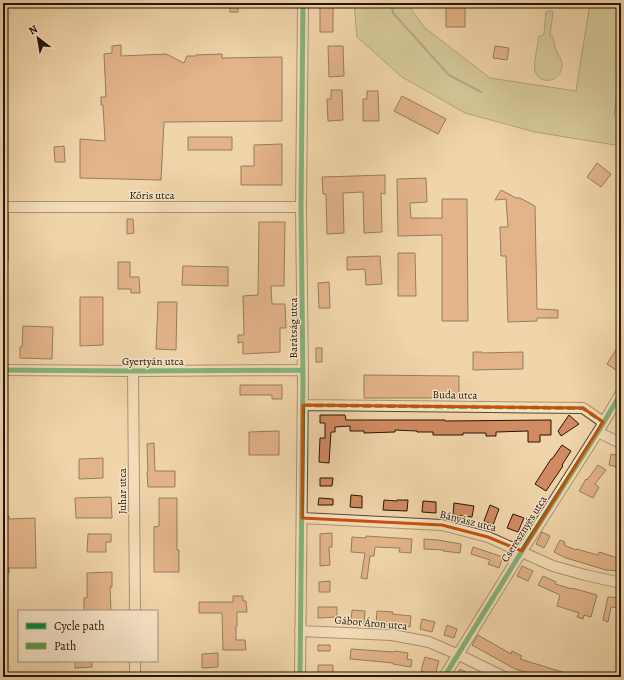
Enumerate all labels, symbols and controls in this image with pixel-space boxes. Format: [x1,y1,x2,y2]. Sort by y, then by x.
north arrow [18,18,58,58]
text: N [26,21,40,38]
street label: Kőris utca [129,188,175,203]
street label: Barátság utca [286,297,301,359]
street label: Gyertyán utca [122,354,185,369]
street label: Buda utca [432,387,478,403]
street label: Juhar utca [115,467,130,514]
street label: Cseresznyés utca [497,492,551,565]
street label: Bányász utca [438,507,499,536]
legend [18,610,158,662]
street label: Gábor Áron utca [334,612,409,634]
text: Cycle path [54,618,105,634]
text: Path [54,638,77,654]

